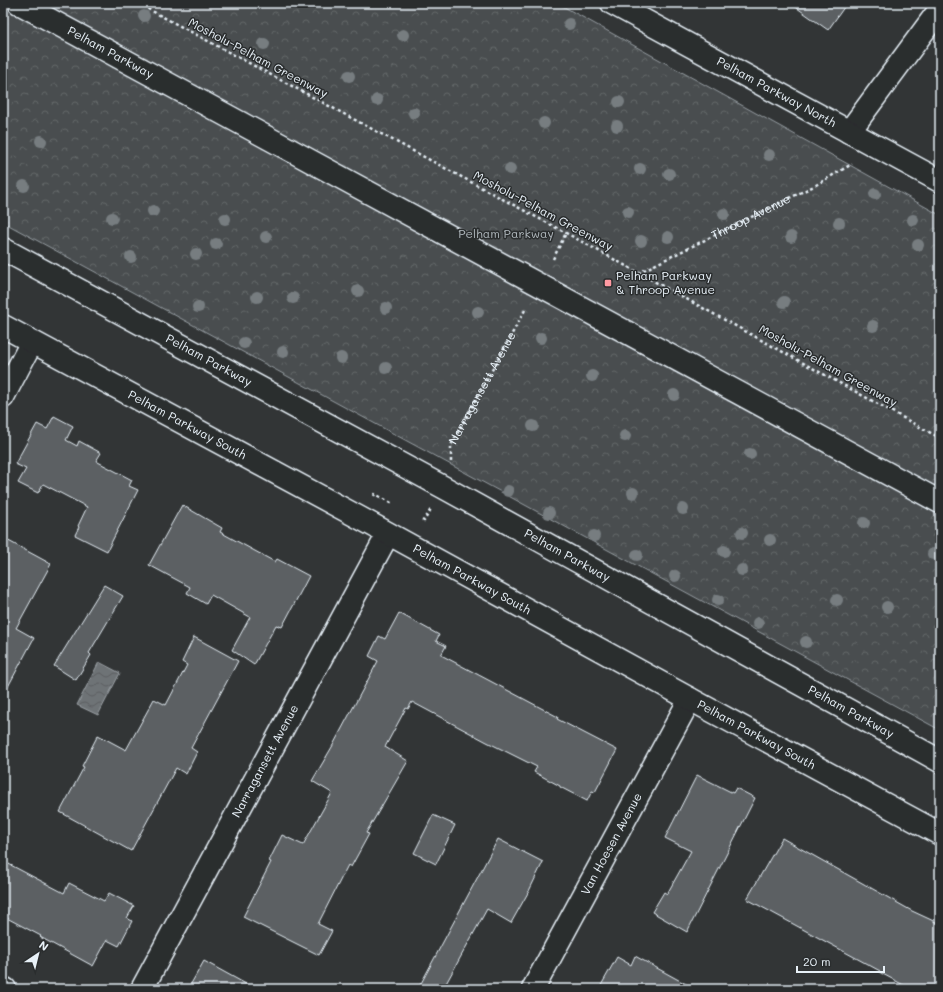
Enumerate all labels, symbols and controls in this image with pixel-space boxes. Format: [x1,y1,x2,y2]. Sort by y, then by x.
street label: Mosholu-Pelham Greenway [186,13,331,101]
street label: Pelham Parkway [65,22,157,82]
street label: Pelham Parkway North [714,52,840,130]
street label: Mosholu-Pelham Greenway [471,166,616,254]
street label: Throop Avenue [708,190,793,243]
park label: Pelham Parkway [458,225,554,241]
place label: Pelham Parkway & Throop Avenue [616,267,715,297]
marker: Pelham Parkway & Throop Avenue [603,278,613,288]
street label: Mosholu-Pelham Greenway [756,320,901,410]
street label: Narragansett Avenue [444,328,519,447]
street label: Pelham Parkway [163,330,255,389]
street label: Pelham Parkway South [126,386,250,463]
street label: Pelham Parkway [522,524,613,585]
street label: Pelham Parkway South [411,540,534,617]
street label: Pelham Parkway [806,681,897,741]
street label: Pelham Parkway South [695,695,819,772]
street label: Narragansett Avenue [227,701,301,820]
street label: Van Hoesen Avenue [576,789,645,897]
north arrow [18,934,58,974]
text: N [36,937,52,954]
scale bar [797,948,884,974]
text: 20 m [803,953,831,969]

